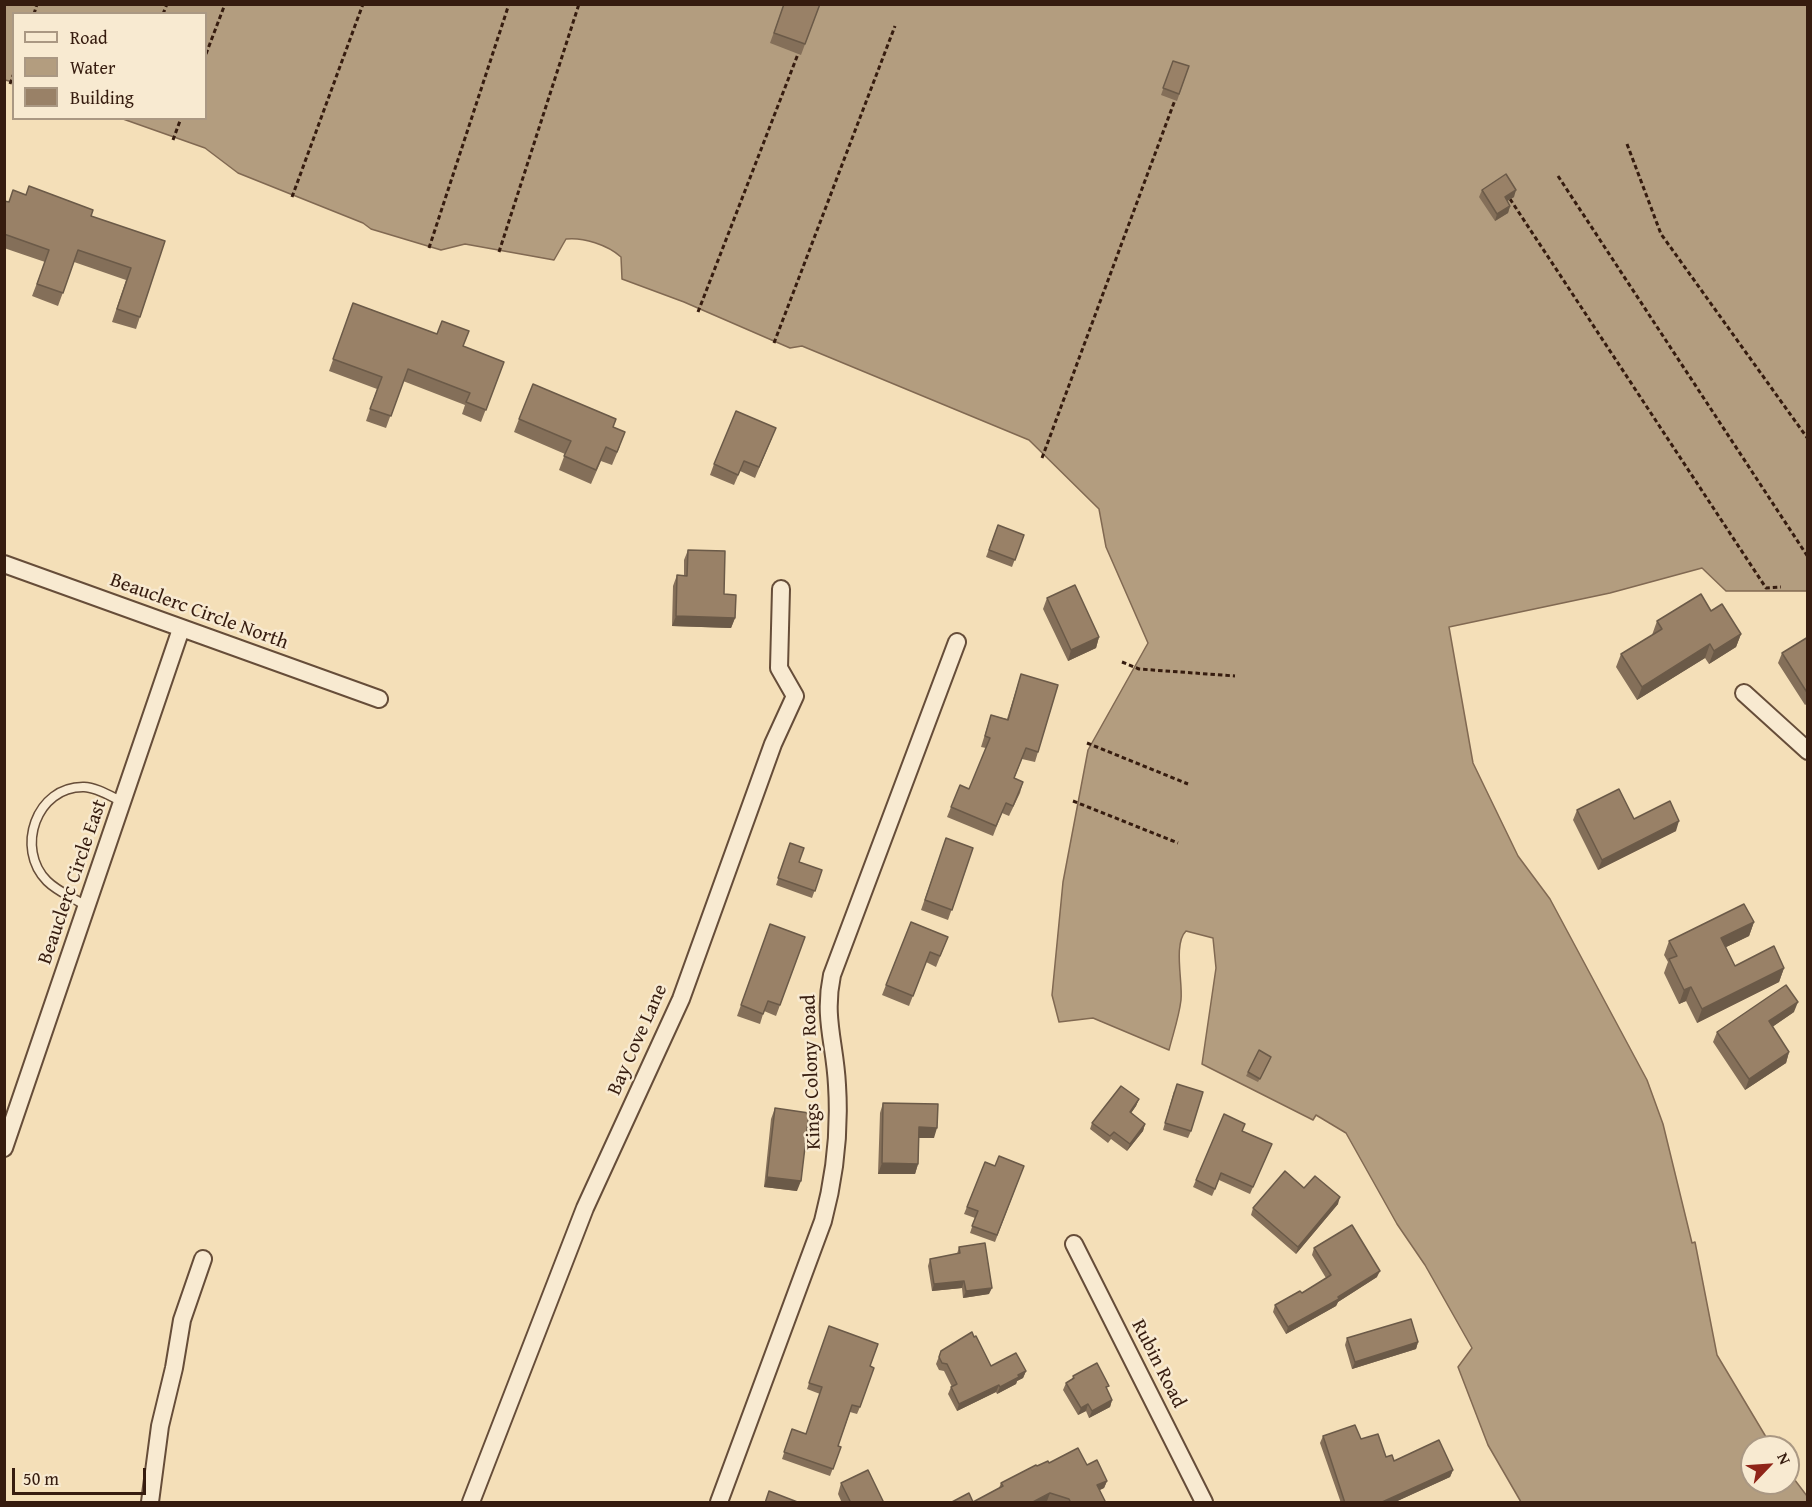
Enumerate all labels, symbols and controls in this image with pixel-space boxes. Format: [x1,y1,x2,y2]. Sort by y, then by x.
legend [12,12,207,120]
text: Road [70,24,108,51]
text: Water [70,54,115,81]
text: Building [70,84,134,111]
street label: Beauclerc Circle North [107,569,291,655]
street label: Beauclerc Circle East [34,796,112,968]
street label: Bay Cove Lane [603,981,673,1099]
street label: Kings Colony Road [797,994,827,1150]
street label: Rubin Road [1126,1316,1190,1412]
north arrow [1740,1435,1800,1495]
text: N [1771,1448,1798,1468]
scale bar [15,1456,148,1494]
text: 50 m [23,1465,59,1492]

